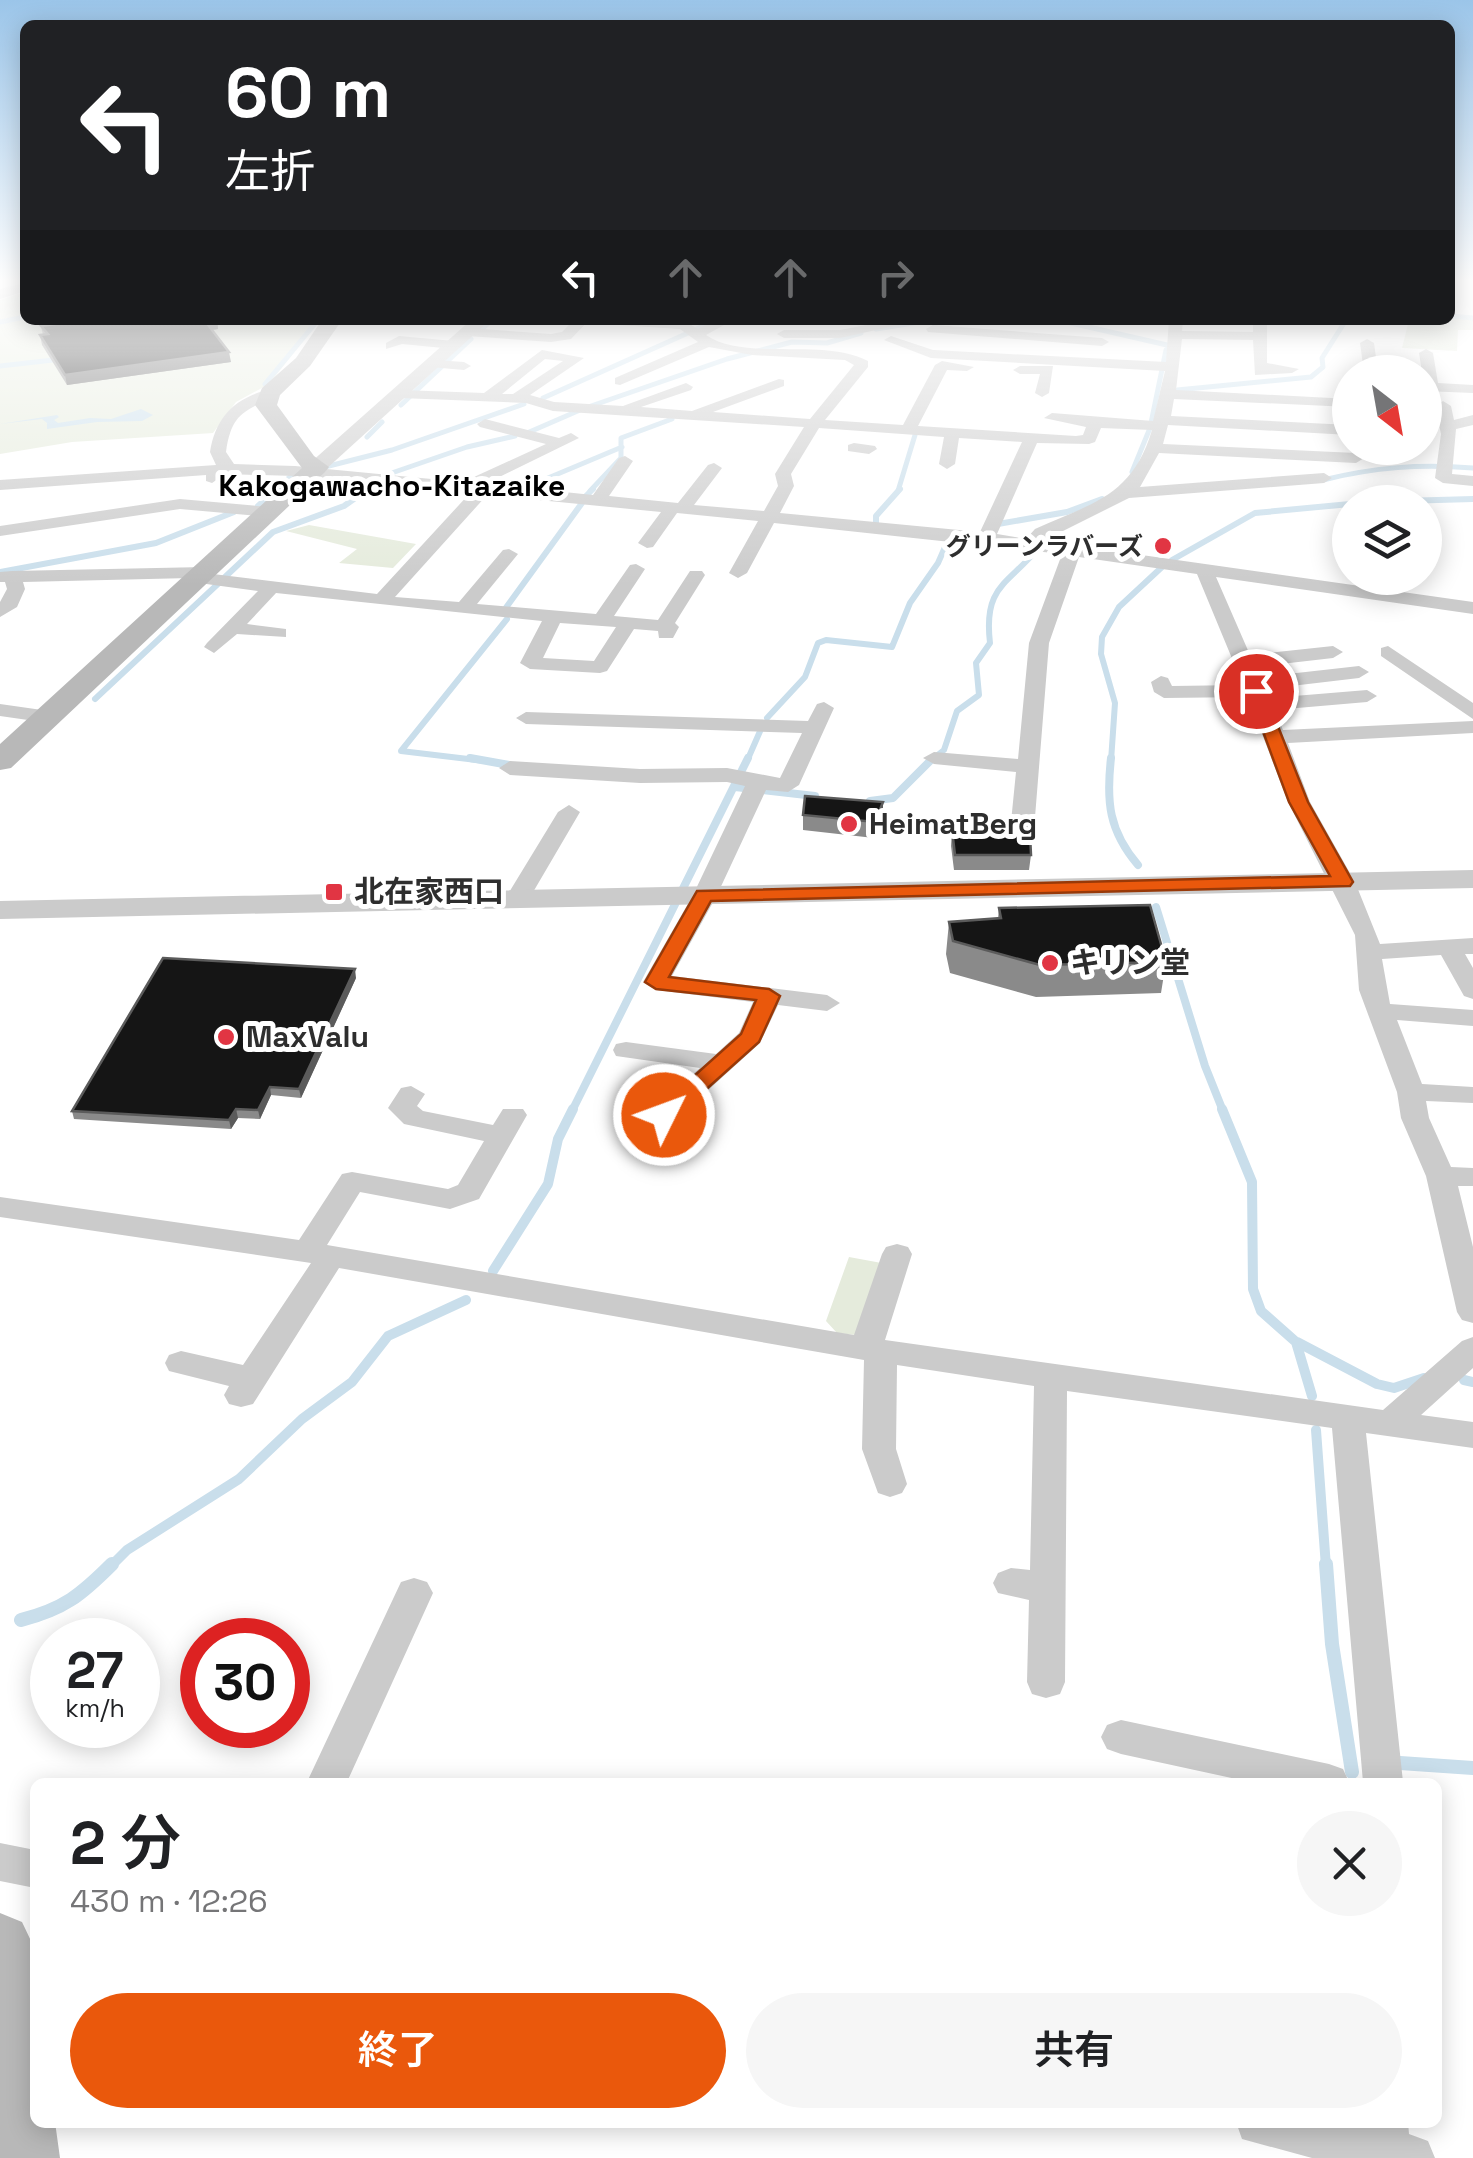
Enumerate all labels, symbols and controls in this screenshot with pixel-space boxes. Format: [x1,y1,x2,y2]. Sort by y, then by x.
text: 60 m [225,48,391,137]
icon: left [60,60,190,190]
text: 左折 [225,143,315,200]
icon: left [553,250,608,305]
icon: ahead [658,250,713,305]
icon: ahead [763,250,818,305]
icon: right [868,250,923,305]
north arrow [1332,355,1442,465]
map controls [1332,355,1442,595]
district label: Kakogawacho-Kitazaike [219,466,565,505]
button: layers [1332,485,1442,595]
place label: グリーンラバーズ [946,530,1143,562]
marker: グリーンラバーズ [1152,535,1174,557]
pin [1214,649,1299,734]
icon: arrive [1229,664,1284,719]
place label: HeimatBerg [869,804,1037,843]
marker: HeimatBerg [838,813,860,835]
place label: 北在家西口 [354,872,504,911]
marker: 北在家西口 [323,881,345,903]
place label: キリン堂 [1070,943,1190,982]
marker: キリン堂 [1039,952,1061,974]
place label: MaxValu [246,1017,369,1056]
marker: MaxValu [215,1026,237,1048]
position arrow [612,1063,716,1167]
speed limit sign: 30 [180,1618,310,1748]
text: 27 [67,1639,123,1703]
text: km/h [65,1692,125,1724]
text: 2 分 [70,1805,181,1882]
button: close [1297,1811,1402,1916]
text: 430 m · 12:26 [70,1881,268,1921]
button: 終了 [70,1993,726,2108]
button: 共有 [746,1993,1402,2108]

